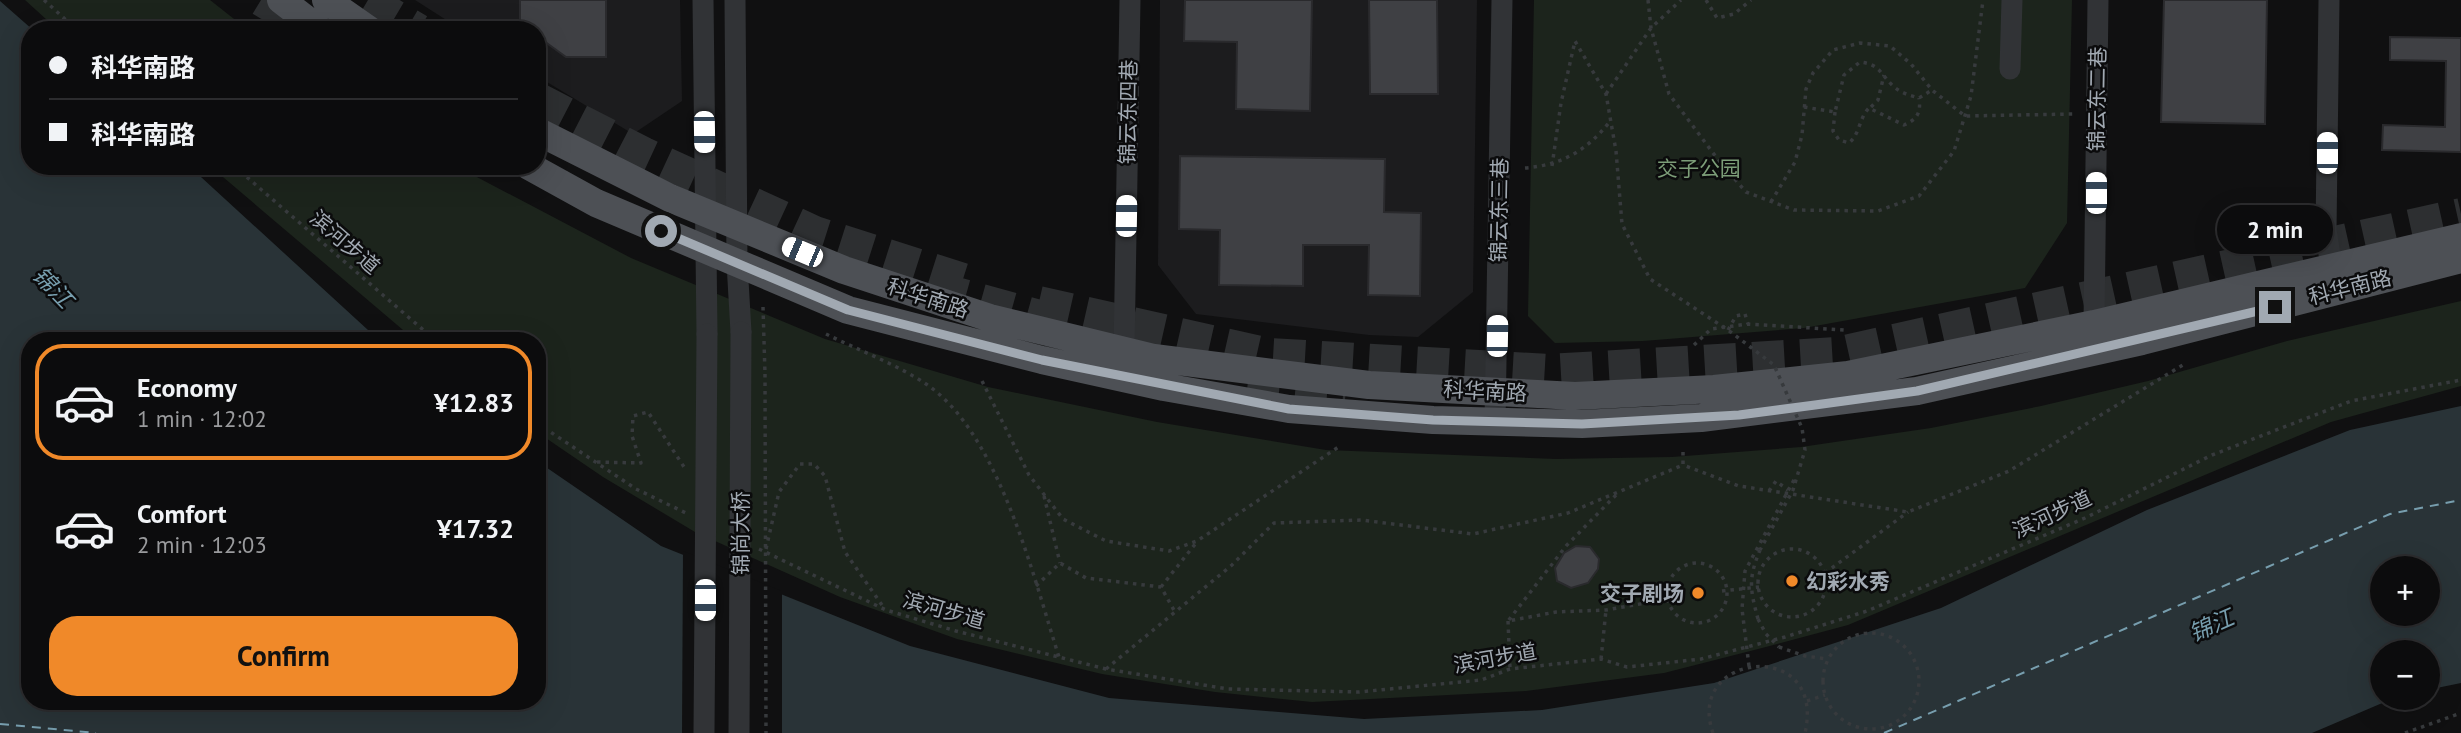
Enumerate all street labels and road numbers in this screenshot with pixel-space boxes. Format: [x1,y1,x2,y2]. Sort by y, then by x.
street label: 锦云东二巷 [2083,46,2111,152]
street label: 锦云东四巷 [1114,59,1142,165]
street label: 锦云东三巷 [1485,157,1513,263]
street label: 滨河步道 [304,204,386,280]
street label: 科华南路 [2306,264,2394,310]
street label: 科华南路 [884,272,972,324]
street label: 科华南路 [1442,375,1528,407]
street label: 滨河步道 [2008,484,2096,544]
street label: 锦尚大桥 [727,491,754,575]
street label: 滨河步道 [900,585,988,635]
street label: 滨河步道 [1451,637,1539,679]

